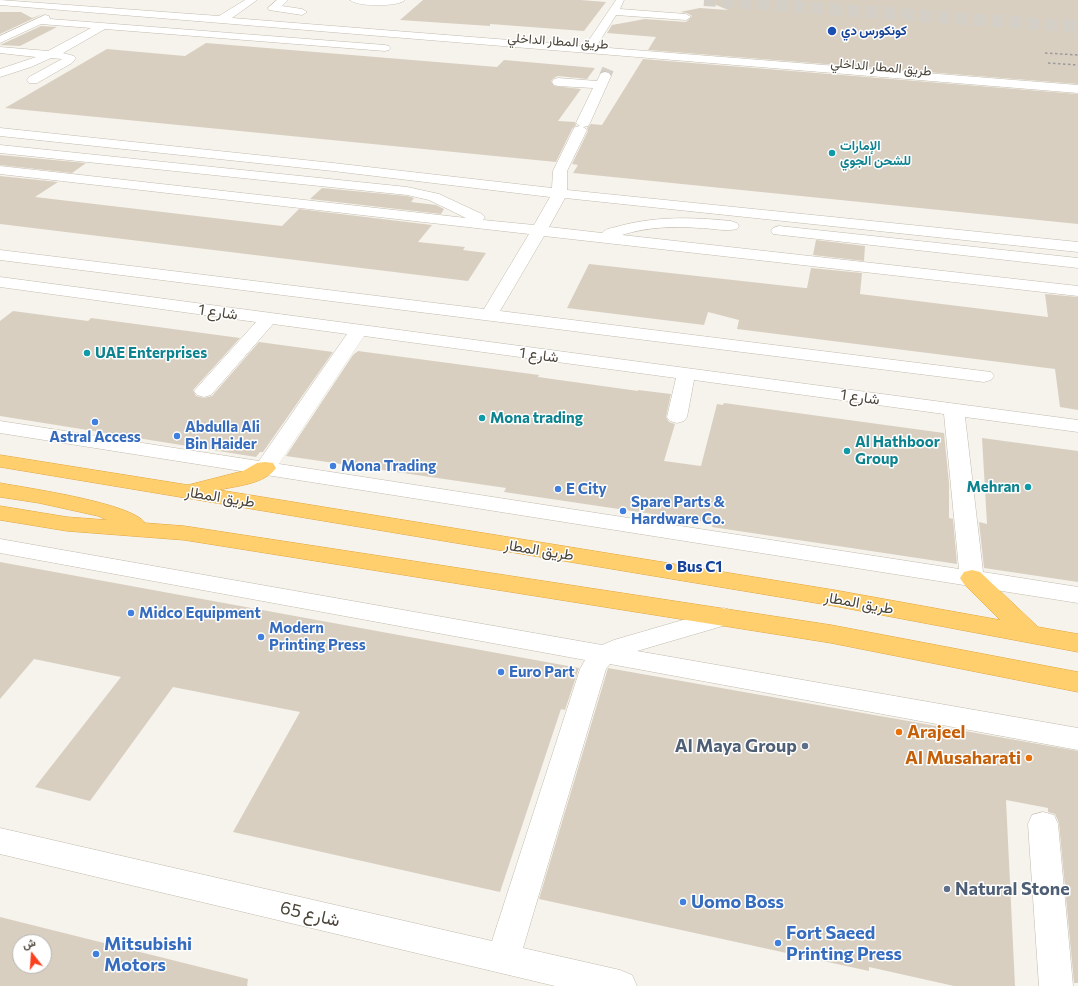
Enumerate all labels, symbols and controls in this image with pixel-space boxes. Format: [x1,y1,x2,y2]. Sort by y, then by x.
place label: كونكورس دي [841,23,907,39]
marker: كونكورس دي [826,25,838,37]
street label: طريق المطار الداخلي [507,30,609,52]
street label: طريق المطار الداخلي [830,55,932,79]
place label: الإمارات للشحن الجوي [840,138,911,169]
marker: الإمارات للشحن الجوي [827,148,837,158]
street label: شارع 1 [197,300,239,324]
place label: UAE Enterprises [95,344,207,362]
street label: شارع 1 [518,344,560,366]
marker: UAE Enterprises [82,348,92,358]
street label: شارع 1 [839,385,881,409]
place label: Mona trading [490,409,583,427]
marker: Mona trading [477,413,487,423]
marker: Astral Access [90,417,100,427]
place label: Abdulla Ali Bin Haider [185,418,260,453]
place label: Astral Access [49,428,141,446]
marker: Abdulla Ali Bin Haider [172,431,182,441]
place label: Al Hathboor Group [855,433,940,468]
marker: Al Hathboor Group [842,446,852,456]
place label: Mona Trading [341,457,436,475]
marker: Mona Trading [328,461,338,471]
place label: Mehran [966,478,1020,496]
place label: E City [566,480,607,498]
marker: Mehran [1023,482,1033,492]
street label: طريق المطار [184,483,256,511]
marker: E City [553,484,563,494]
place label: Spare Parts & Hardware Co. [631,493,725,528]
marker: Spare Parts & Hardware Co. [618,506,628,516]
street label: طريق المطار [503,536,575,564]
place label: Bus C1 [677,558,722,576]
marker: Bus C1 [664,562,674,572]
street label: طريق المطار [823,588,895,618]
place label: Midco Equipment [139,604,261,622]
marker: Midco Equipment [126,608,136,618]
place label: Modern Printing Press [269,619,366,654]
marker: Modern Printing Press [256,632,266,642]
place label: Euro Part [509,663,574,681]
marker: Euro Part [496,667,506,677]
place label: Arajeel [907,721,966,743]
marker: Arajeel [894,727,904,737]
place label: Al Maya Group [675,735,797,757]
marker: Al Maya Group [800,741,810,751]
place label: Al Musaharati [905,747,1021,769]
marker: Al Musaharati [1024,753,1034,763]
place label: Natural Stone [955,878,1070,900]
marker: Natural Stone [942,884,952,894]
place label: Uomo Boss [691,891,784,913]
street label: شارع 65 [278,897,342,931]
marker: Uomo Boss [678,897,688,907]
place label: Fort Saeed Printing Press [786,922,902,964]
place label: Mitsubishi Motors [104,933,192,976]
north arrow [12,934,52,974]
text: ش [20,935,37,951]
marker: Fort Saeed Printing Press [773,938,783,948]
marker: Mitsubishi Motors [91,949,101,959]

